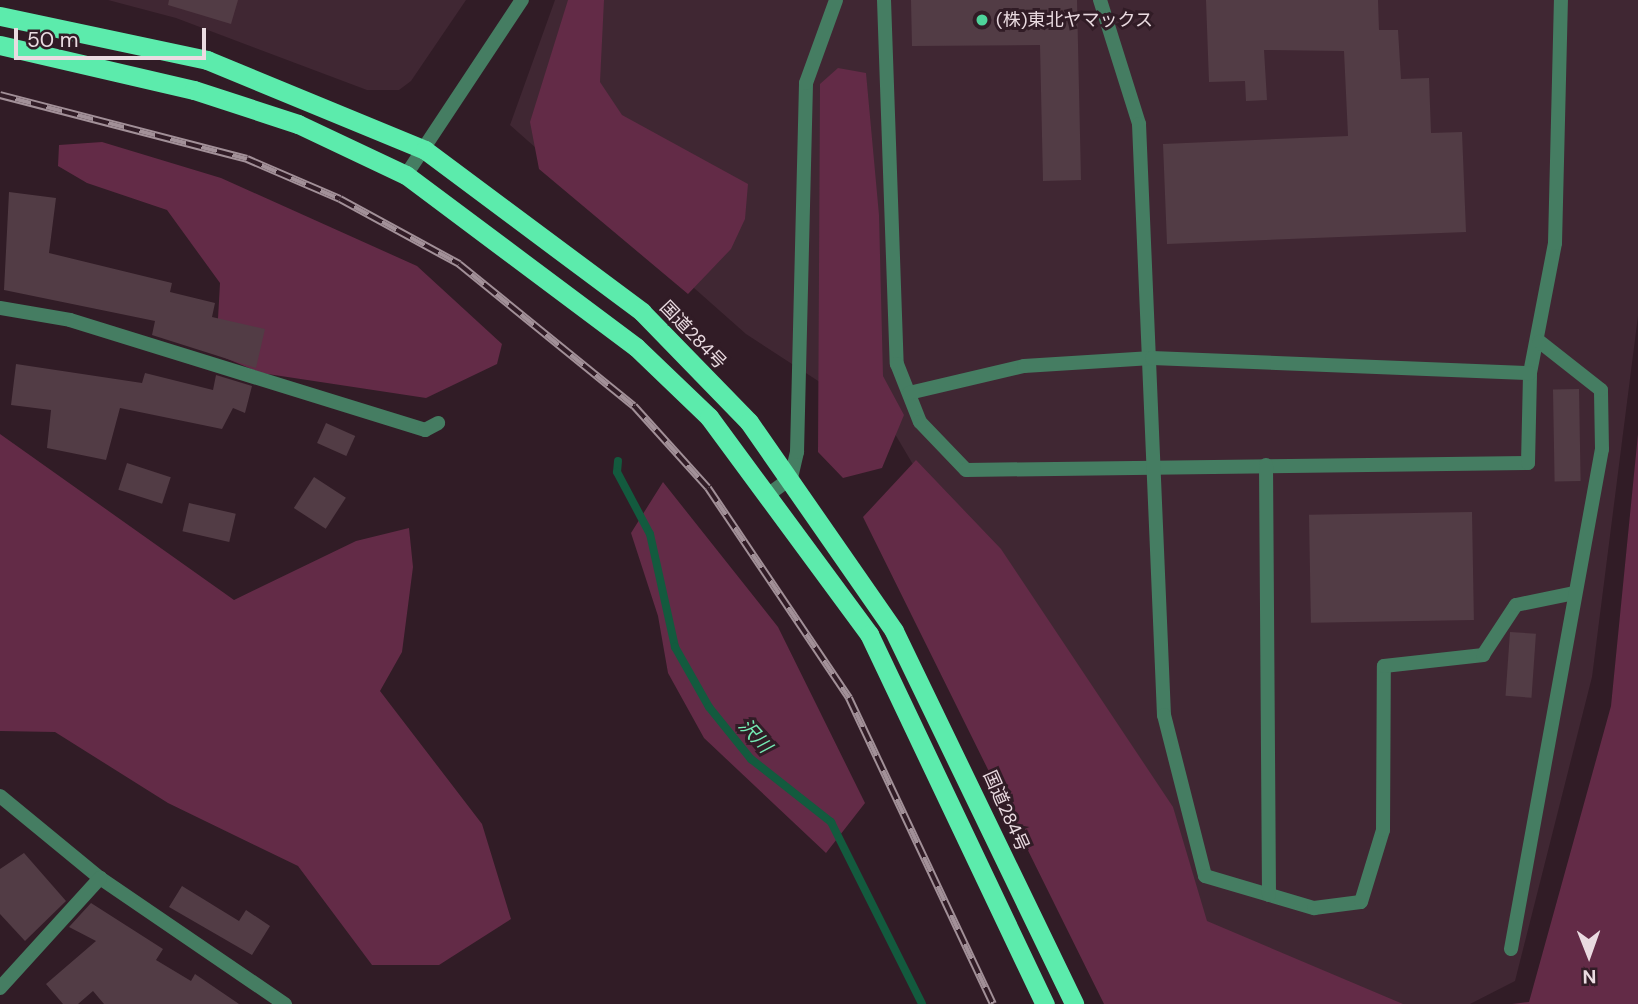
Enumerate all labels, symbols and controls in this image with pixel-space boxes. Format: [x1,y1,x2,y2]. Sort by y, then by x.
place label: (株)東北ヤマックス [996,9,1153,31]
marker: (株)東北ヤマックス [974,12,990,28]
scale bar [18,14,210,58]
text: 50 m [27,26,78,54]
street label: 国道284号 [655,297,731,373]
water label: 沢川 [734,714,776,758]
street label: 国道284号 [979,767,1033,855]
north arrow [1554,920,1624,990]
text: N [1582,964,1597,989]

